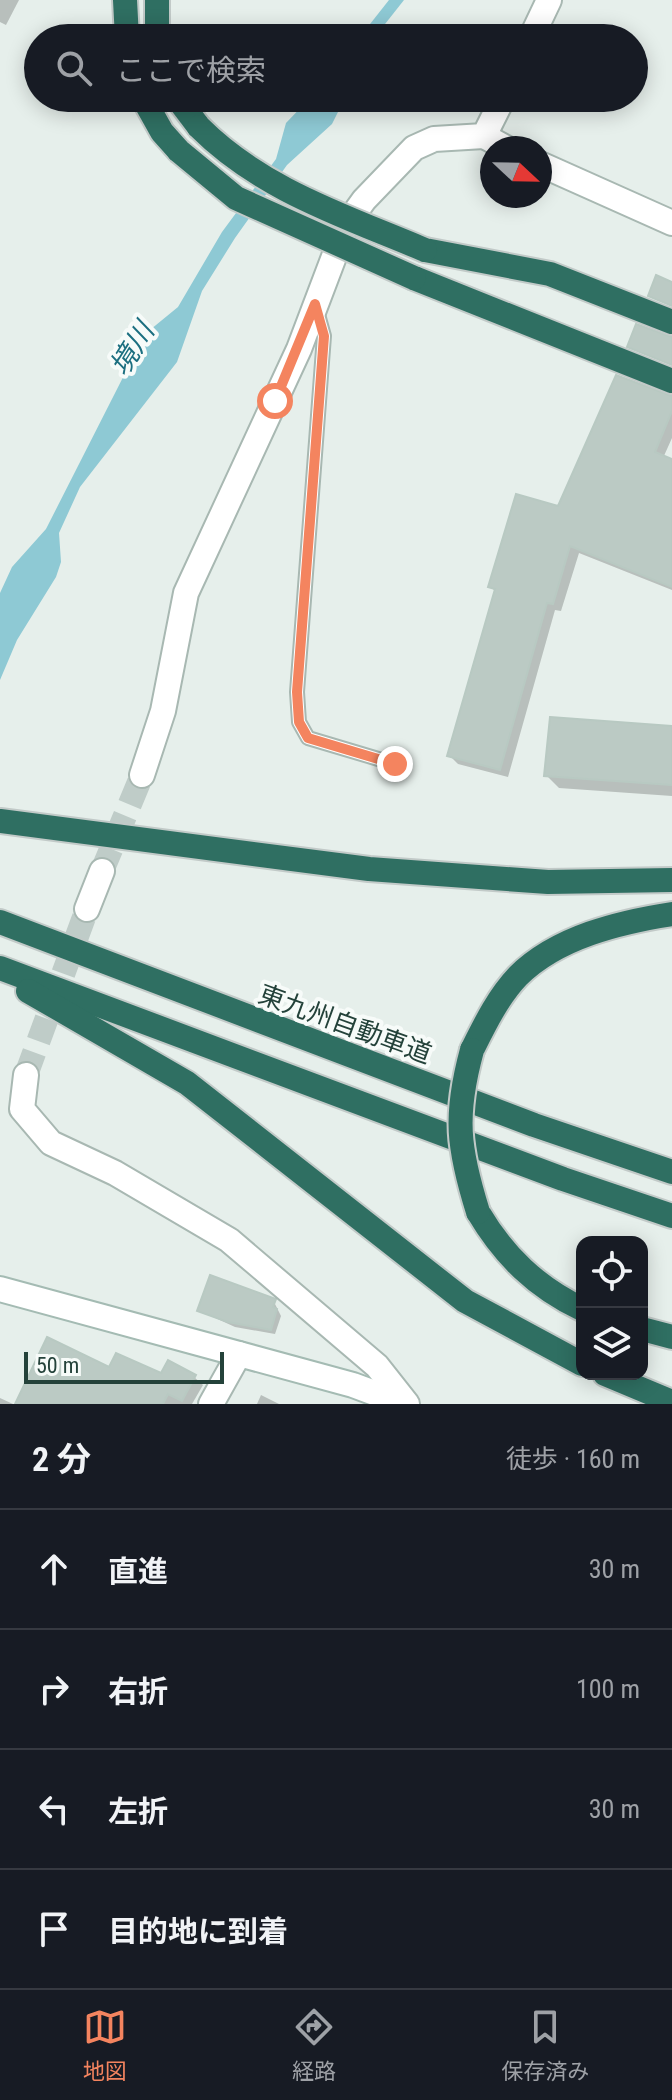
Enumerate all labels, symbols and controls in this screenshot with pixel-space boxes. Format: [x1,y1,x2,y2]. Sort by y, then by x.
search box [24,24,648,112]
icon: search [52,46,96,90]
text: ここで検索 [116,53,266,88]
north arrow [480,136,552,208]
water label: 境川 [103,314,162,381]
route start [257,383,293,419]
route end [377,746,413,782]
street label: 東九州自動車道 [254,979,436,1069]
map controls [576,1236,648,1380]
button: locate [576,1236,648,1308]
button: layers [576,1308,648,1380]
scale bar [24,1348,224,1384]
text: 50 m [36,1353,79,1378]
text: 2 分 [32,1439,91,1479]
text: 徒歩 · 160 m [506,1444,640,1474]
icon: ahead [32,1547,76,1591]
text: 直進 [108,1554,168,1589]
text: 30 m [589,1554,640,1584]
icon: right [32,1667,76,1711]
text: 右折 [108,1674,168,1709]
text: 100 m [576,1674,640,1704]
icon: left [32,1787,76,1831]
text: 左折 [108,1794,168,1829]
text: 30 m [589,1794,640,1824]
icon: arrive [32,1907,76,1951]
text: 目的地に到着 [108,1914,288,1949]
tab: 地図 [83,2005,127,2085]
tab: 経路 [292,2005,336,2085]
tab: 保存済み [501,2005,589,2085]

